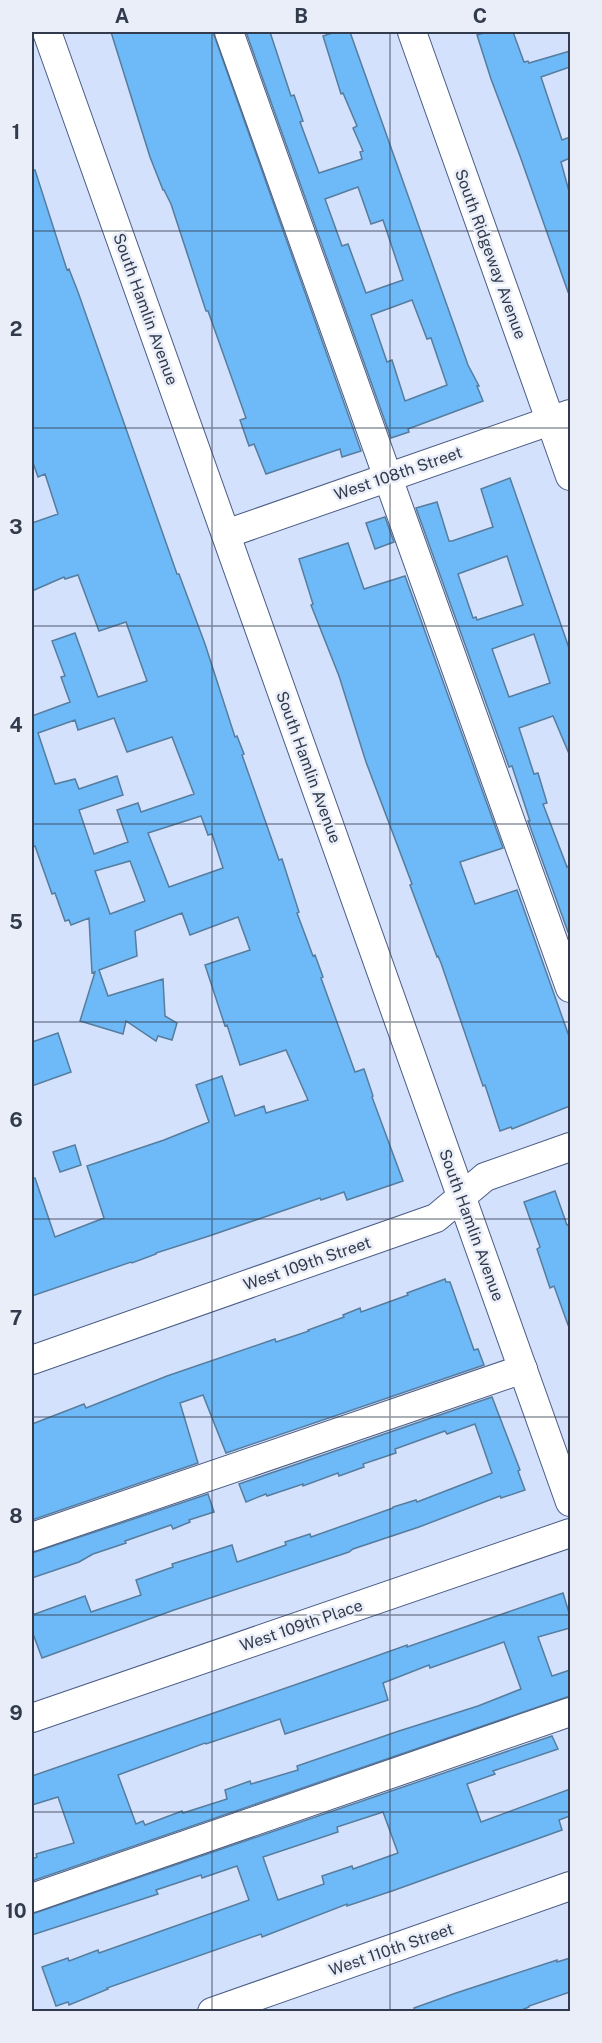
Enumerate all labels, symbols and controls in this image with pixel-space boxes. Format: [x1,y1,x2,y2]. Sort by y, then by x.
text: A [115,4,129,28]
text: B [294,4,308,28]
text: C [473,4,487,28]
text: 1 [12,120,20,144]
street label: South Ridgeway Avenue [451,167,530,342]
street label: South Hamlin Avenue [109,231,182,388]
text: 2 [10,317,22,341]
street label: West 108th Street [332,443,465,504]
text: 3 [9,515,23,539]
street label: South Hamlin Avenue [272,689,345,846]
text: 4 [9,713,23,737]
text: 5 [9,910,23,934]
text: 6 [9,1108,23,1132]
street label: South Hamlin Avenue [435,1147,508,1304]
street label: West 109th Street [241,1233,374,1294]
text: 7 [10,1306,22,1330]
text: 8 [9,1504,23,1528]
street label: West 109th Place [237,1596,365,1655]
text: 9 [9,1701,23,1725]
text: 10 [5,1899,27,1923]
street label: West 110th Street [326,1919,456,1980]

